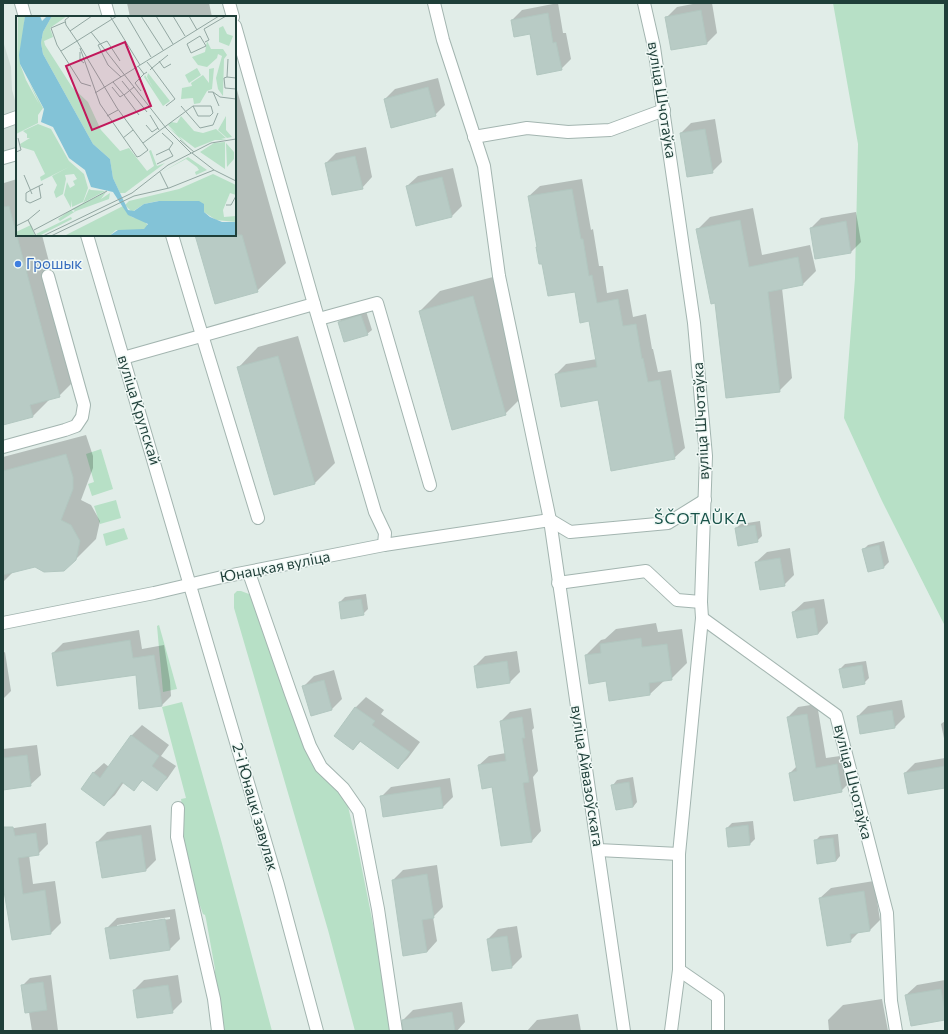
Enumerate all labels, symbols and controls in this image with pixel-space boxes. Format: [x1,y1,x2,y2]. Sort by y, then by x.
inset map [16,16,236,236]
street label: вуліца Шчотаўка [645,40,681,159]
place label: Грошык [26,254,82,272]
marker: Грошык [13,259,23,269]
street label: вуліца Крупскай [115,353,165,467]
street label: вуліца Шчотаўка [688,362,712,480]
district label: ŠČOTAŬKA [654,508,748,527]
street label: Юнацкая вуліца [218,546,332,586]
street label: вуліца Айвазоўскага [568,704,608,848]
street label: вуліца Шчотаўка [831,722,877,841]
street label: 2-і Юнацкі завулак [229,741,283,873]

